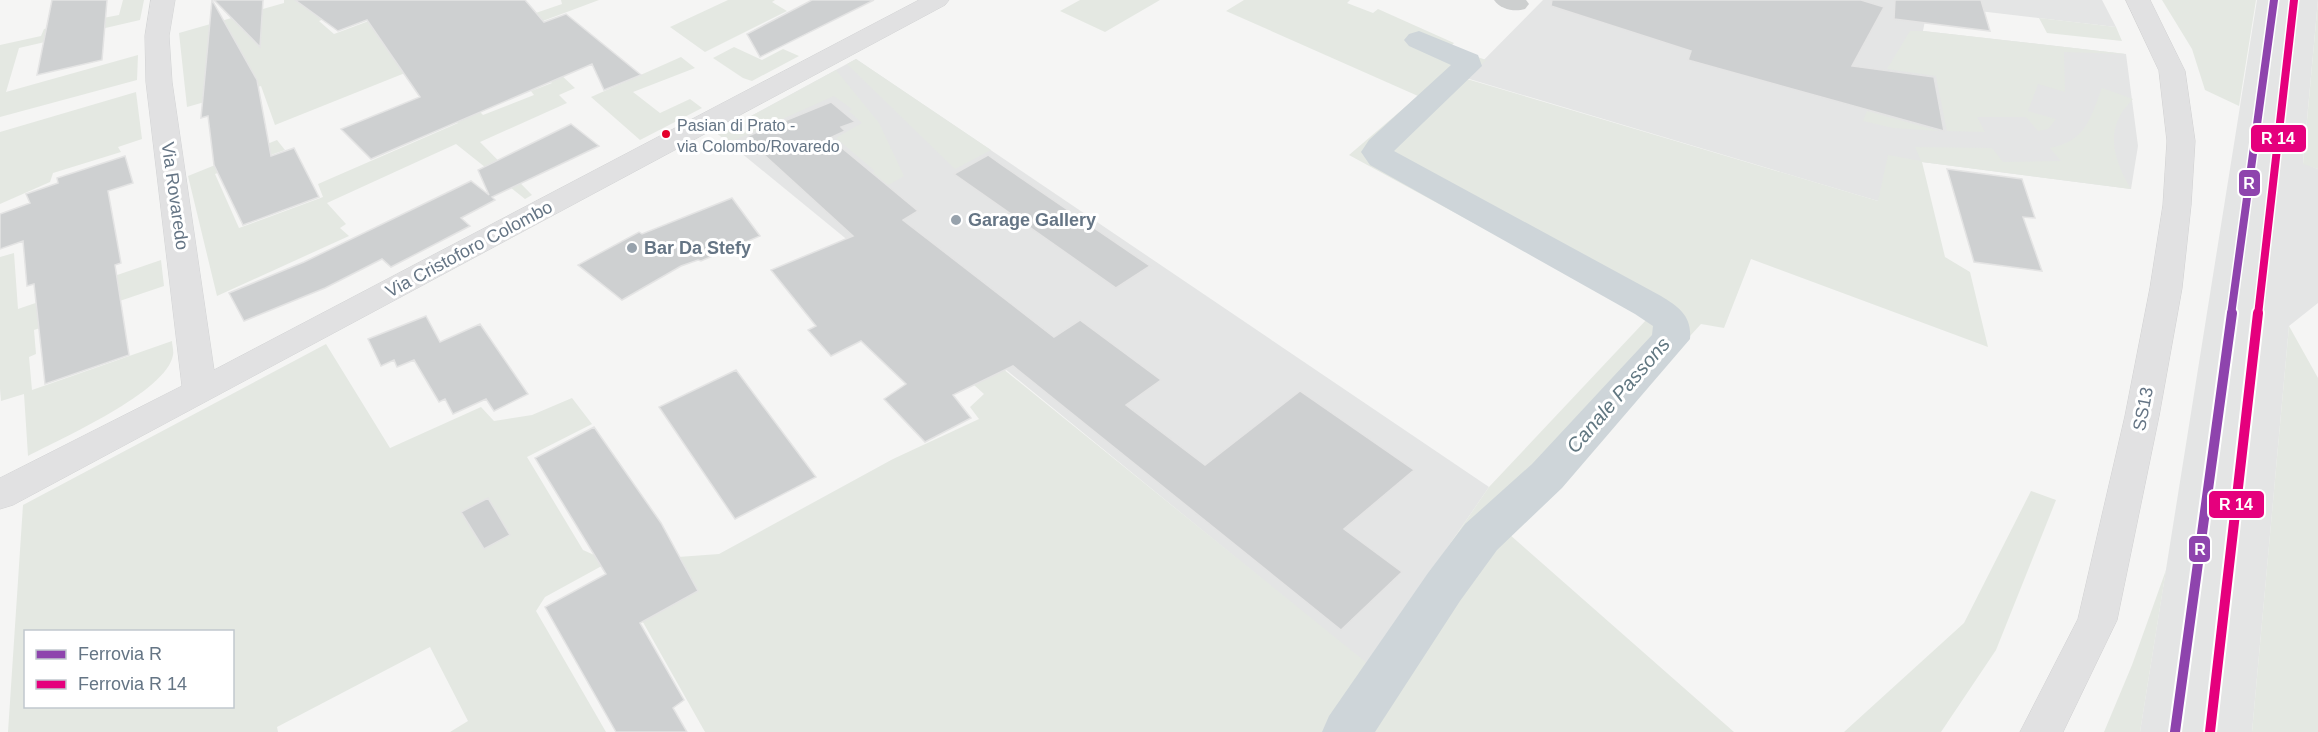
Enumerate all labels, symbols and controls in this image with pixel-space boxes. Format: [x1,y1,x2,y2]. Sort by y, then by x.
place label: Pasian di Prato - via Colombo/Rovaredo [677,117,840,155]
line badge: R 14 [2250,124,2307,153]
marker: Pasian di Prato - via Colombo/Rovaredo [660,128,672,140]
text: R 14 [2261,130,2295,147]
street label: Via Rovaredo [158,141,192,251]
line badge: R [2238,169,2261,197]
text: R [2243,175,2255,192]
street label: Via Cristoforo Colombo [382,197,556,301]
place label: Garage Gallery [968,210,1096,230]
marker: Garage Gallery [949,213,963,227]
place label: Bar Da Stefy [644,238,751,258]
marker: Bar Da Stefy [625,241,639,255]
water label: Canale Passons [1562,333,1674,457]
street label: SS13 [2129,385,2157,433]
line badge: R 14 [2208,490,2265,519]
text: R 14 [2219,496,2253,513]
line badge: R [2188,535,2211,563]
text: R [2194,541,2206,558]
legend [24,630,234,708]
text: Ferrovia R [78,644,162,664]
text: Ferrovia R 14 [78,674,187,694]

